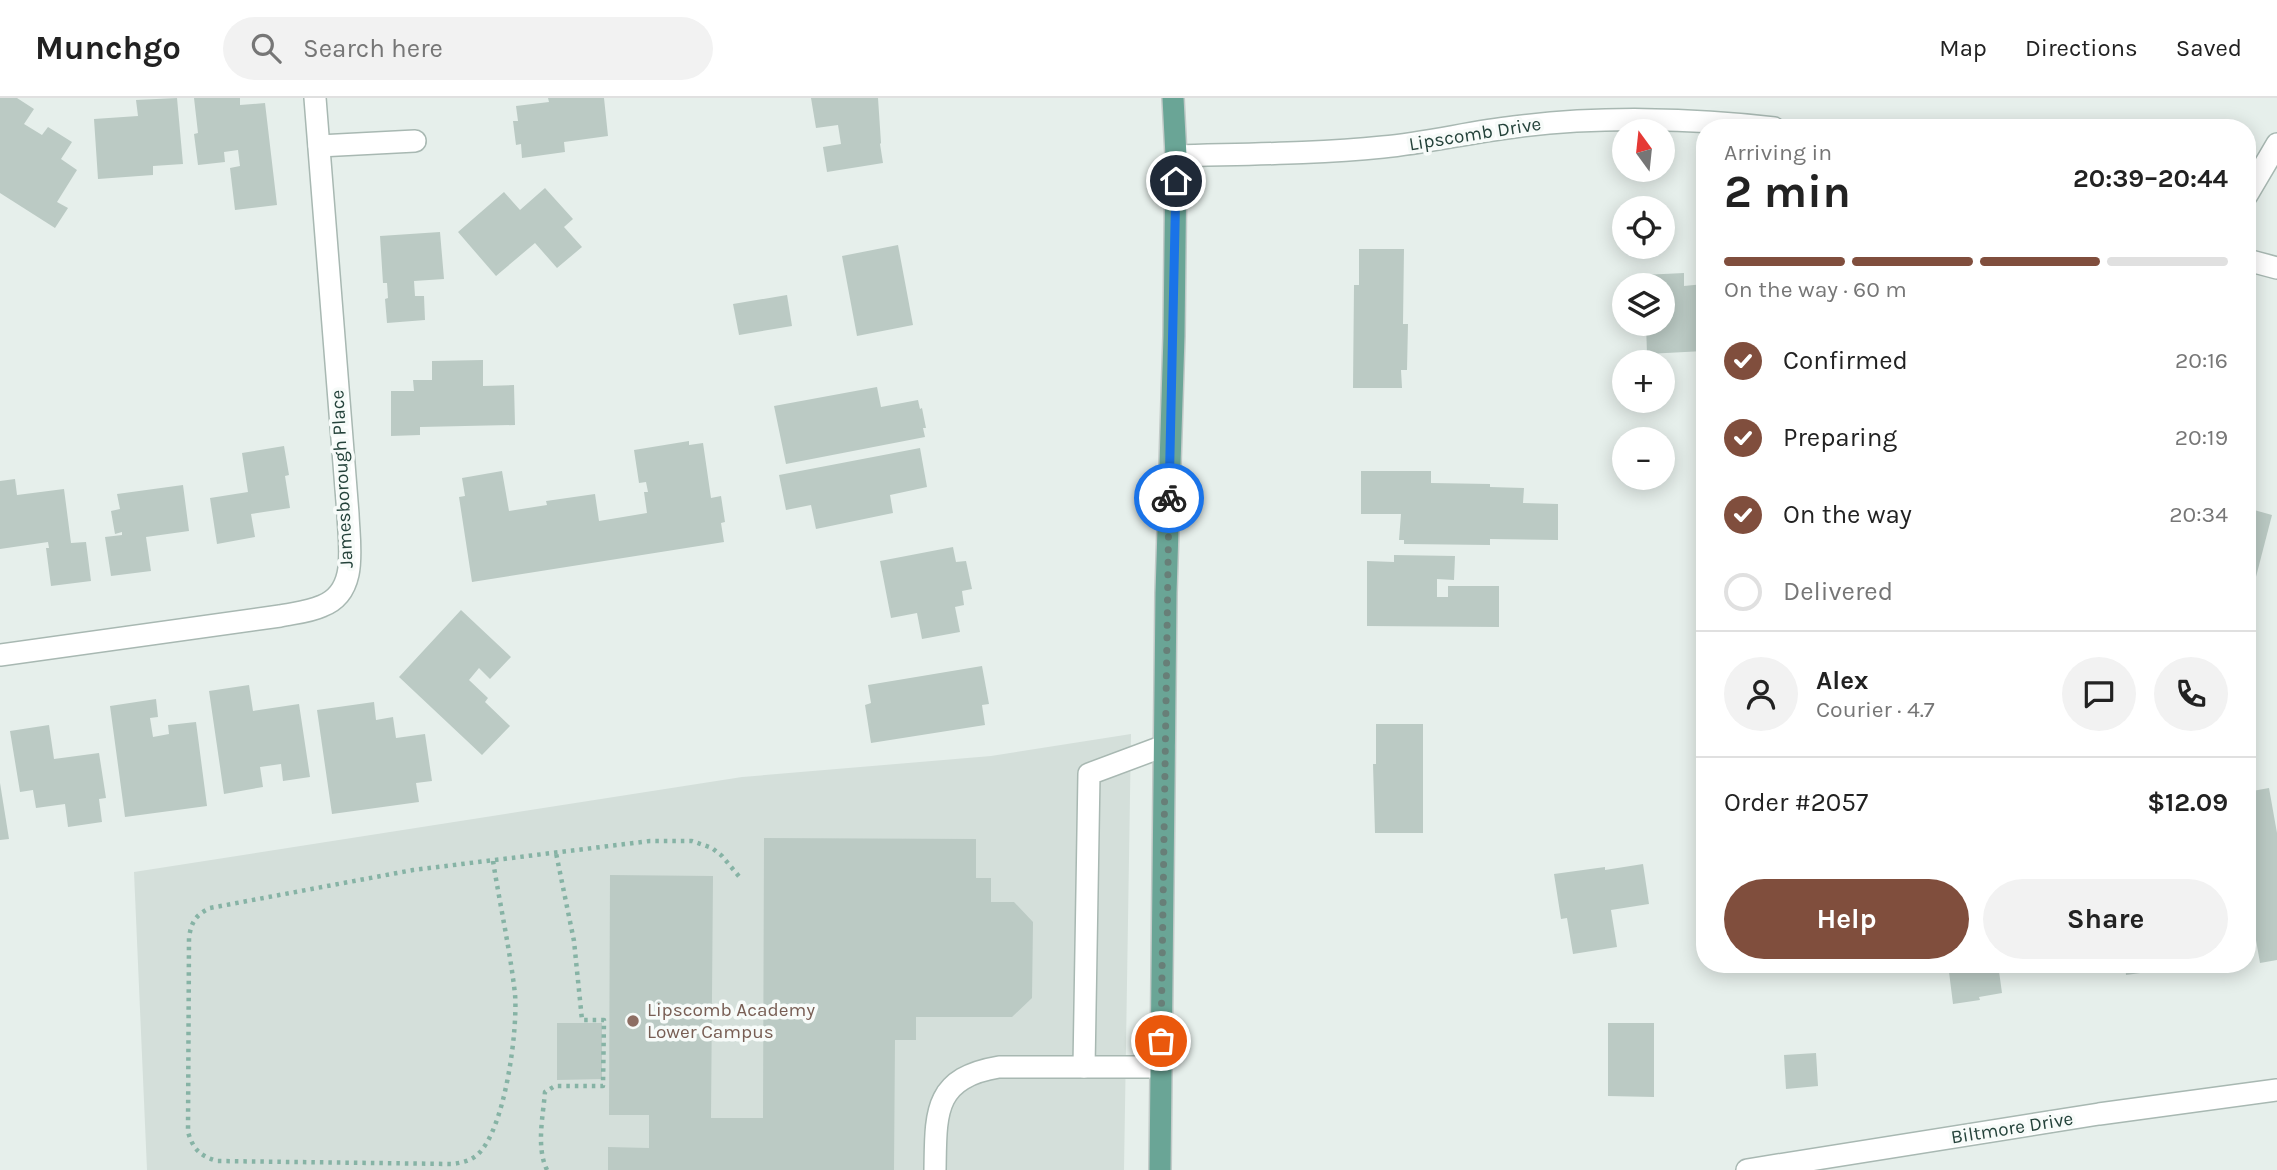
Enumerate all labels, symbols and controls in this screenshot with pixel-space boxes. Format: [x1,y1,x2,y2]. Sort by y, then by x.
search box [223,17,713,80]
text: Munchgo [35,29,181,67]
icon: search [247,29,285,67]
text: Search here [303,33,443,64]
text: Map [1939,34,1987,62]
text: Directions [2025,34,2138,62]
text: Saved [2176,34,2242,62]
street label: Lipscomb Drive [1407,113,1543,155]
north arrow [1612,119,1675,182]
map controls [1612,119,1675,490]
text: Arriving in [1724,139,1832,166]
pin [1146,151,1206,211]
icon: home [1157,162,1195,200]
text: 20:39–20:44 [2073,163,2228,194]
text: 2 min [1724,165,1851,219]
button: locate [1612,196,1675,259]
button: layers [1612,273,1675,336]
text: On the way · 60 m [1724,276,1907,303]
icon: check [1724,342,1762,380]
text: Confirmed [1783,345,1908,376]
text: 20:16 [2175,347,2228,374]
button: + [1612,350,1675,413]
street label: Jamesborough Place [326,389,358,569]
icon: check [1724,419,1762,457]
text: Preparing [1783,422,1897,453]
text: 20:19 [2175,424,2228,451]
button: − [1612,427,1675,490]
courier [1134,463,1204,533]
icon: bike [1150,479,1188,517]
icon: check [1724,496,1762,534]
text: On the way [1783,499,1912,530]
text: 20:34 [2169,501,2228,528]
text: Delivered [1783,576,1893,607]
button: person [1724,657,1798,731]
button: chat [2062,657,2136,731]
button: phone [2154,657,2228,731]
text: Alex [1816,665,1868,696]
text: Courier · 4.7 [1816,696,1935,723]
text: Order #2057 [1724,787,1868,818]
text: $12.09 [2147,787,2228,818]
button: Help [1724,879,1969,959]
button: Share [1983,879,2228,959]
place label: Lipscomb Academy Lower Campus [647,999,815,1043]
pin [1131,1011,1191,1071]
marker: Lipscomb Academy Lower Campus [625,1013,641,1029]
icon: bag [1142,1022,1180,1060]
street label: Biltmore Drive [1949,1107,2075,1149]

